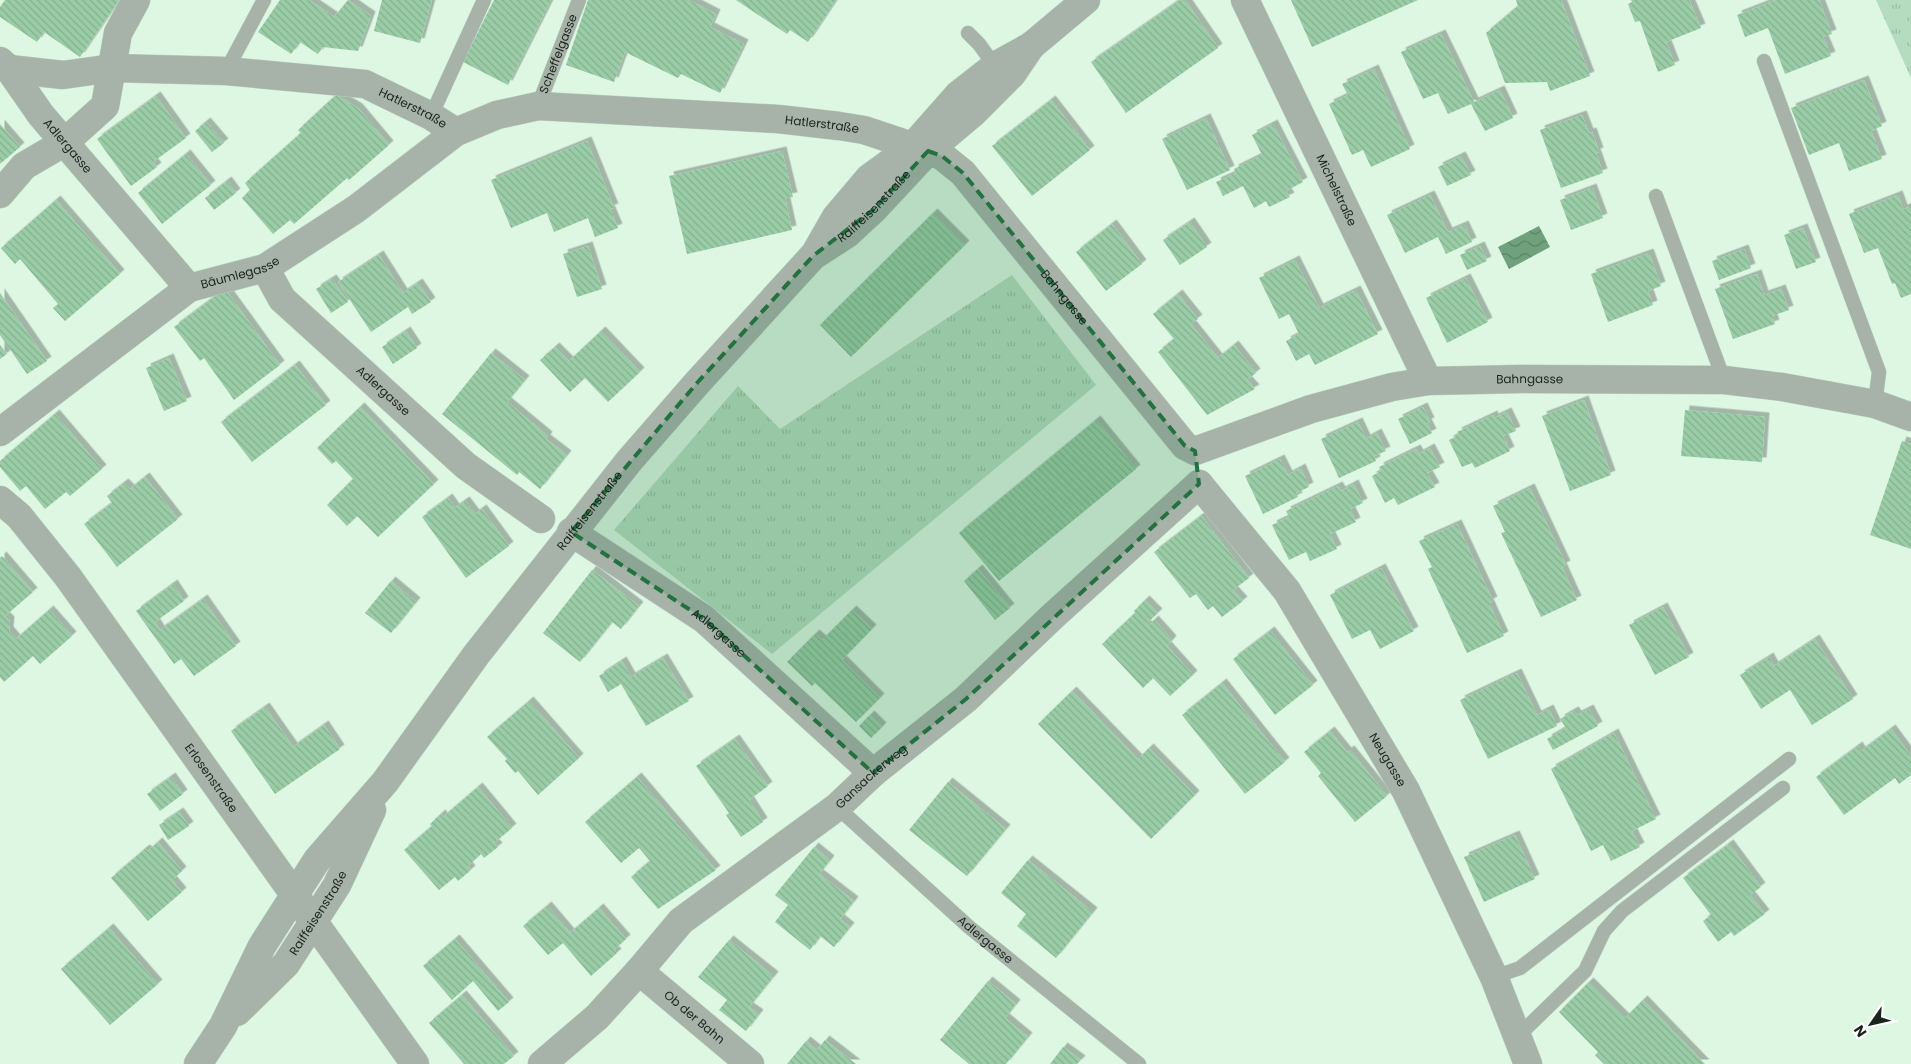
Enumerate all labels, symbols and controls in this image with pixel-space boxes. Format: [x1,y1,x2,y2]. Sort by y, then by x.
street label: Scheffelgasse [535,11,581,96]
street label: Hatlerstraße [376,83,451,132]
street label: Hatlerstraße [784,111,860,137]
street label: Adlergasse [40,115,96,177]
street label: Michelstraße [1312,151,1361,229]
street label: Raiffeisenstraße [834,166,914,246]
street label: Bäumlegasse [199,252,283,293]
street label: Bahngasse [1037,266,1092,329]
street label: Adlergasse [353,362,414,419]
street label: Bahngasse [1496,370,1563,388]
street label: Raiffeisenstraße [553,467,626,554]
street label: Adlergasse [688,604,750,661]
street label: Neugasse [1365,730,1410,790]
street label: Erlosenstraße [181,740,242,816]
street label: Gansackerweg [831,740,910,812]
street label: Raiffeisenstraße [285,868,351,958]
street label: Adlergasse [954,912,1017,967]
street label: Ob der Bahn [660,986,729,1047]
north arrow [1846,999,1896,1049]
text: N [1849,1021,1871,1041]

